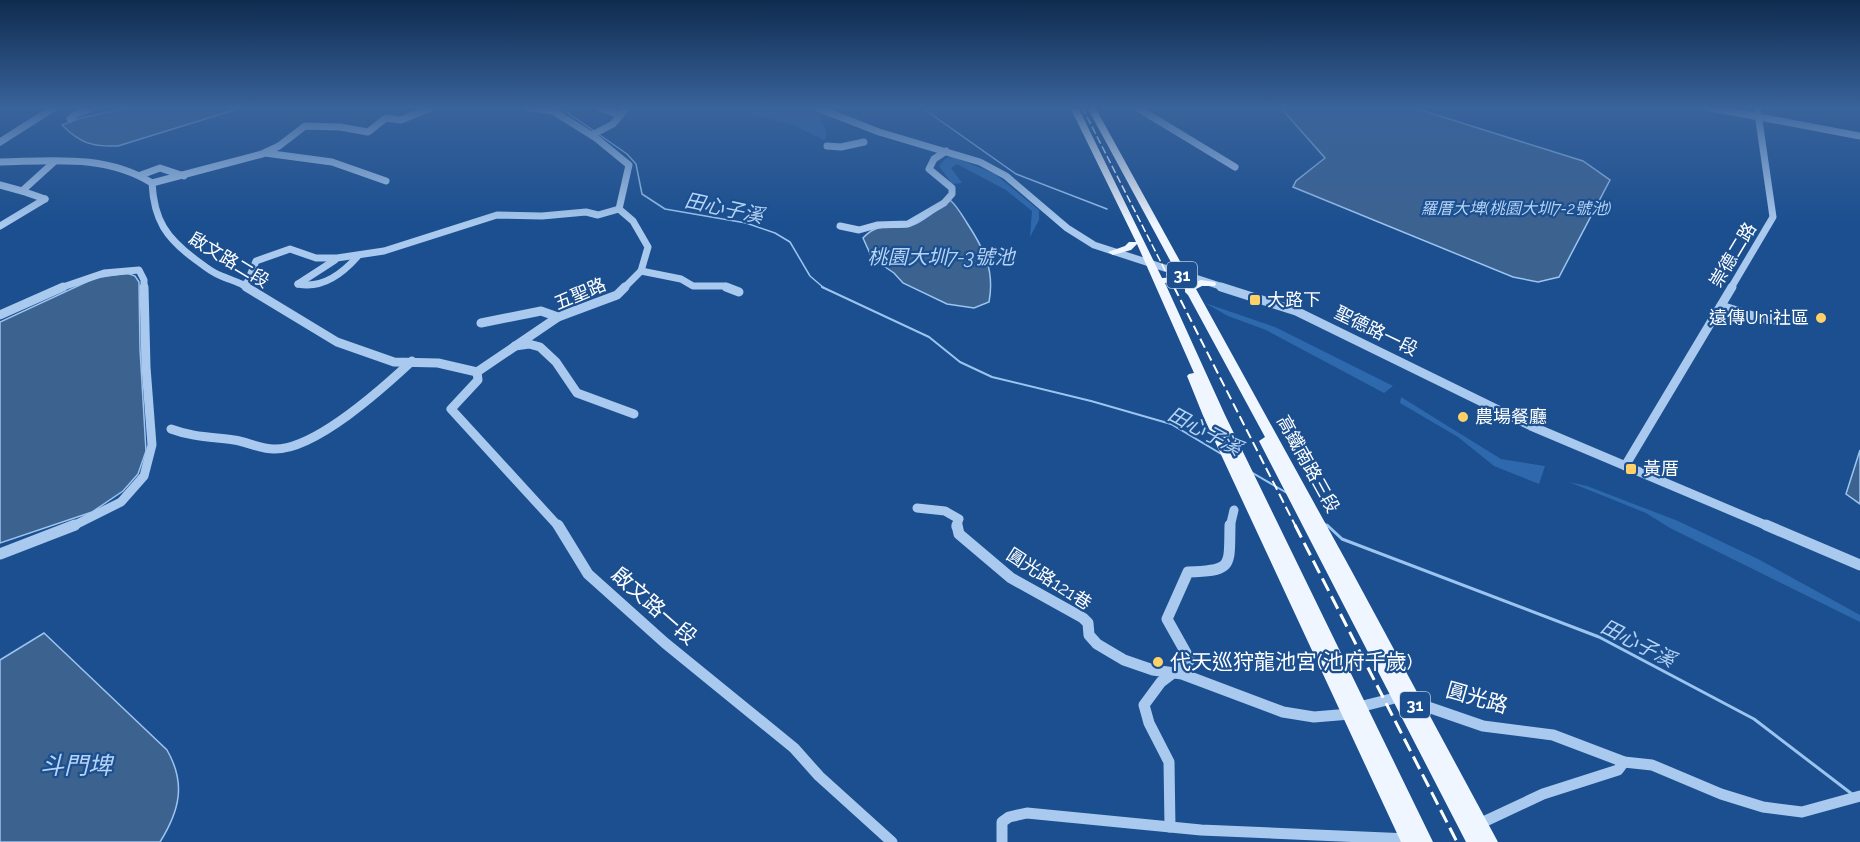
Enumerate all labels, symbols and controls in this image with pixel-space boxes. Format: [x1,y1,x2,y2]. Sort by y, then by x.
water label: 田心子溪 [682,188,769,229]
water label: 羅厝大埤(桃園大圳7-2號池) [1421,199,1611,218]
street label: 崇德二路 [1705,218,1760,291]
street label: 啟文路二段 [185,227,273,292]
water label: 桃園大圳7-3號池 [867,245,1017,269]
road number: 31 [1167,262,1197,288]
street label: 五聖路 [551,273,609,314]
place label: 大路下 [1267,289,1321,310]
marker: 大路下 [1248,293,1262,307]
street label: 聖德路一段 [1331,301,1421,360]
place label: 遠傳Uni社區 [1709,307,1809,328]
marker: 遠傳Uni社區 [1814,311,1828,325]
water label: 田心子溪 [1164,402,1249,462]
place label: 農場餐廳 [1475,406,1547,427]
marker: 農場餐廳 [1456,410,1470,424]
street label: 高鐵南路三段 [1273,411,1344,516]
place label: 黃厝 [1643,458,1679,479]
marker: 黃厝 [1624,462,1638,476]
street label: 圓光路121巷 [1003,543,1096,614]
street label: 啟文路一段 [607,562,702,649]
water label: 田心子溪 [1597,614,1682,673]
place label: 代天巡狩龍池宮(池府千歲) [1170,649,1412,674]
marker: 代天巡狩龍池宮(池府千歲) [1151,655,1165,669]
street label: 圓光路 [1443,677,1511,718]
road number: 31 [1400,692,1430,718]
water label: 斗門埤 [40,751,115,780]

